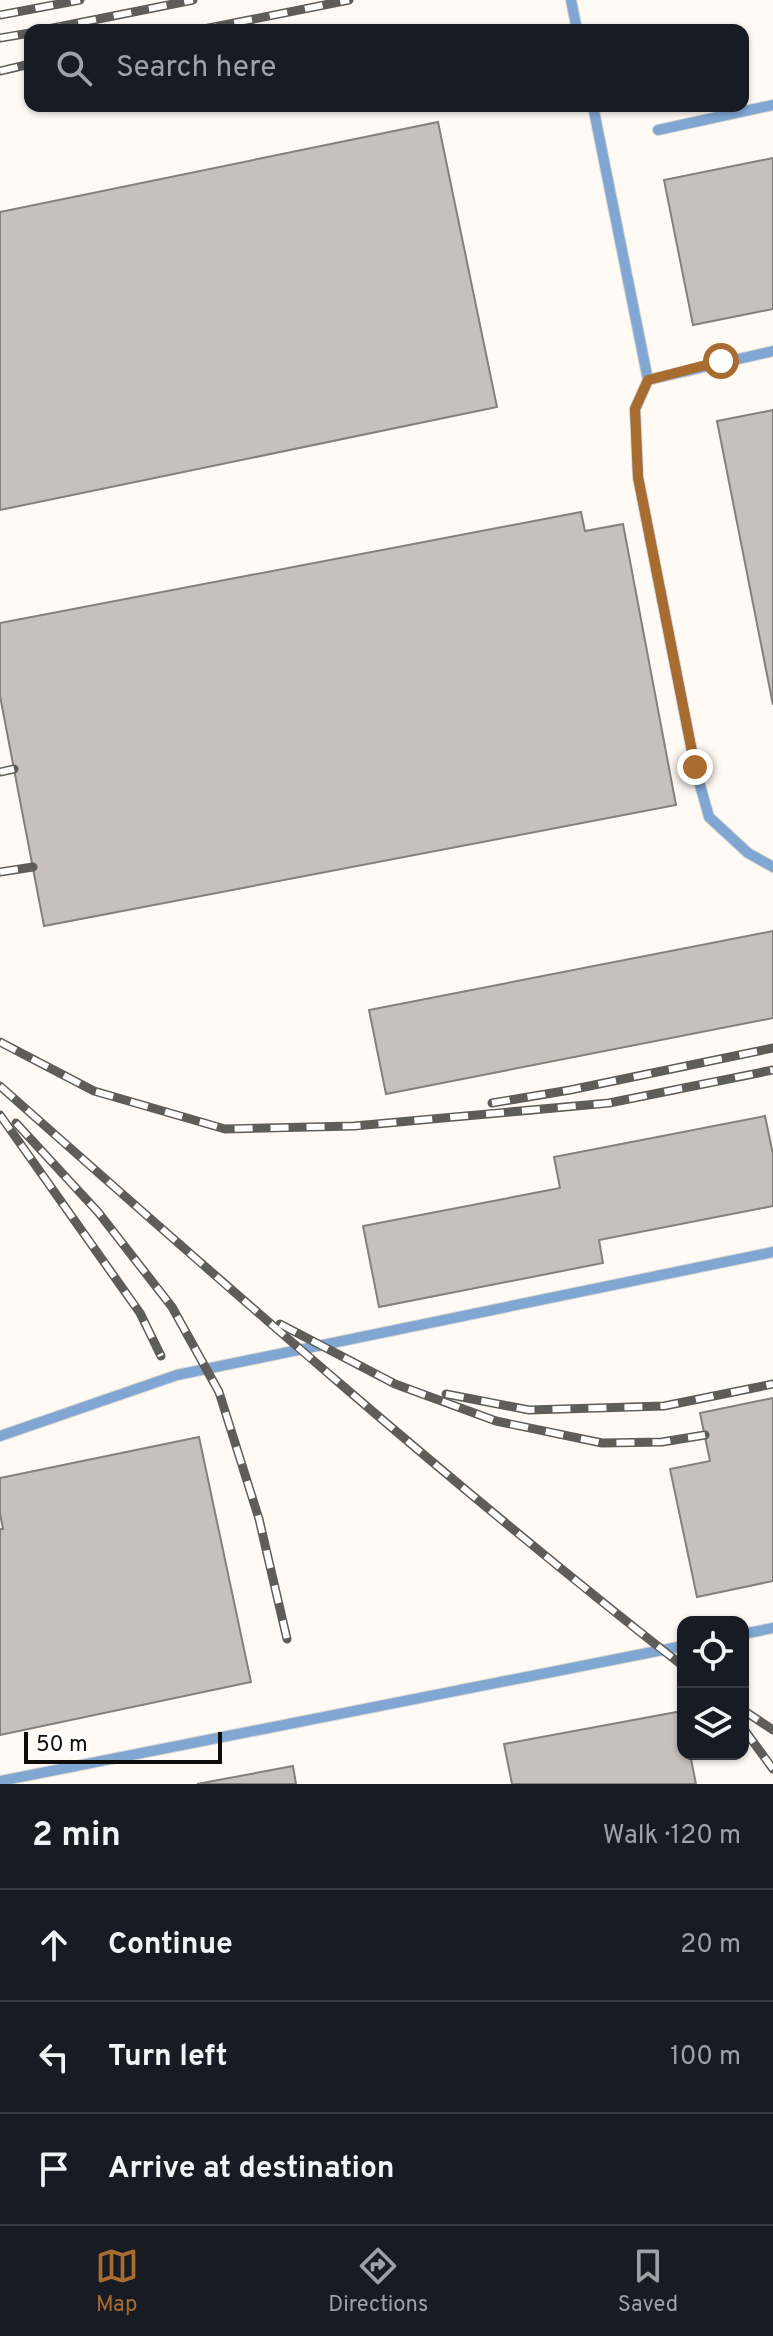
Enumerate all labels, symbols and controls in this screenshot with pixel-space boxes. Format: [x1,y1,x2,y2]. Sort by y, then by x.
search box [24,24,749,112]
icon: search [52,46,96,90]
text: Search here [116,50,276,87]
route start [703,343,739,379]
route end [677,749,713,785]
map controls [677,1616,749,1760]
button: locate [677,1616,749,1688]
button: layers [677,1688,749,1760]
scale bar [24,1728,222,1764]
text: 50 m [36,1732,88,1759]
text: 2 min [32,1815,121,1858]
text: Walk · 120 m [603,1820,741,1853]
icon: ahead [32,1923,76,1967]
text: Continue [108,1927,233,1964]
text: 20 m [680,1929,741,1962]
icon: left [32,2035,76,2079]
text: Turn left [108,2039,228,2076]
text: 100 m [670,2041,741,2074]
icon: arrive [32,2147,76,2191]
text: Arrive at destination [108,2151,394,2188]
tab: Map [95,2244,139,2319]
tab: Directions [328,2244,428,2319]
tab: Saved [618,2244,678,2319]

